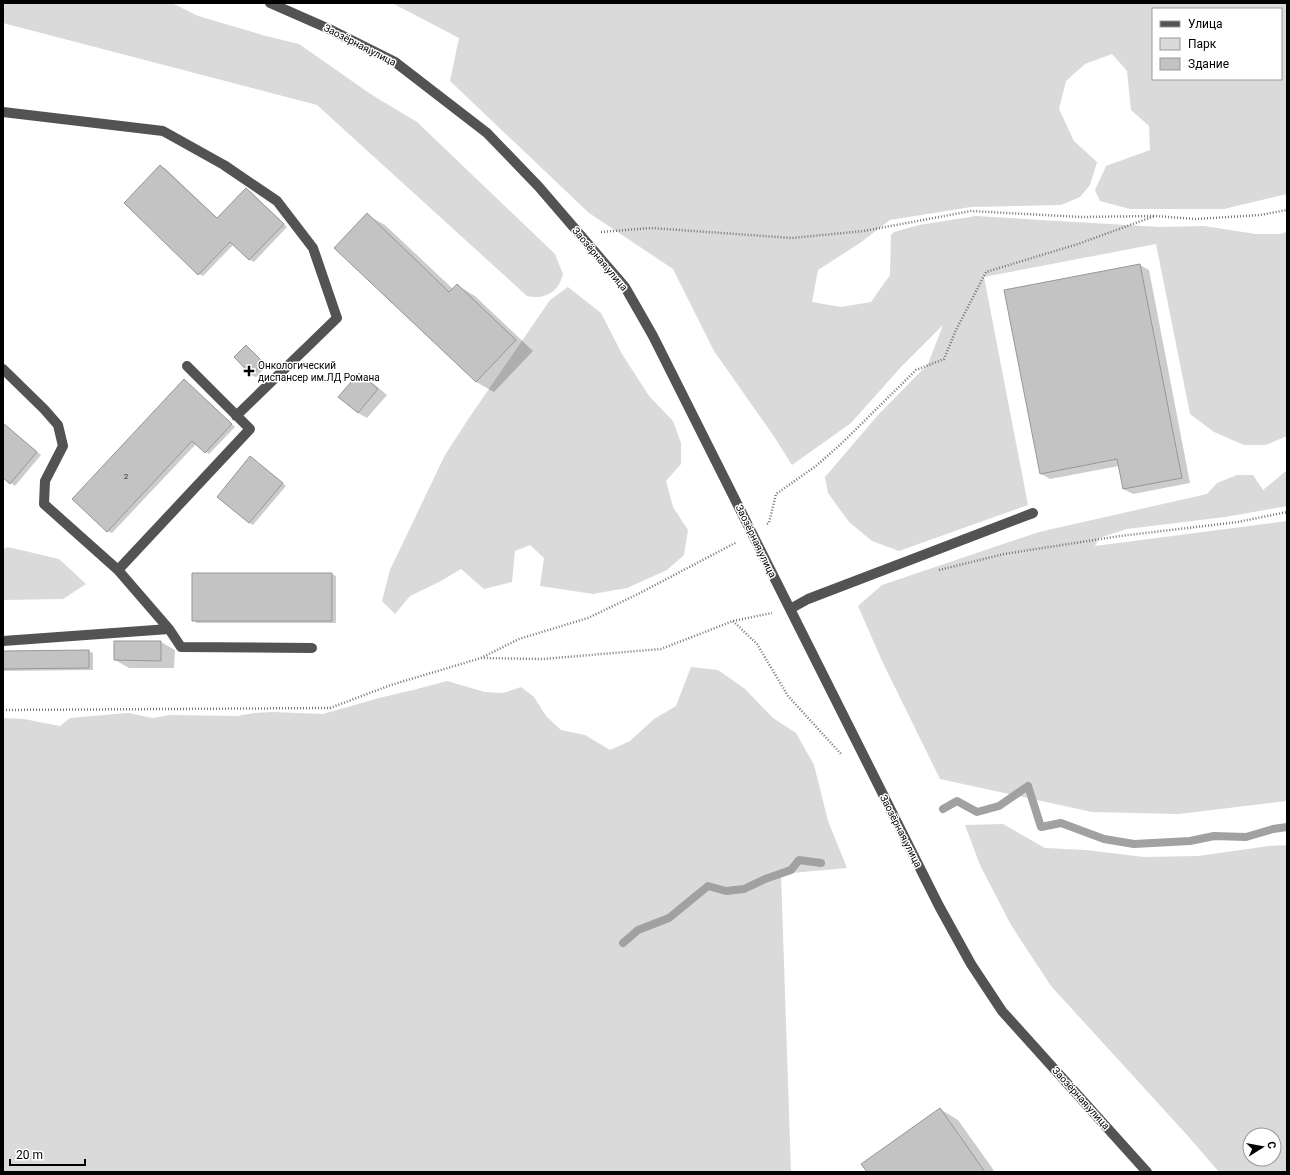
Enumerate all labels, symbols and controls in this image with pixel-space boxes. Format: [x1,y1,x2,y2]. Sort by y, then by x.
legend [1152,8,1282,80]
text: Улица [1188,17,1223,31]
street label: Заозёрная улица [322,22,398,68]
text: Парк [1188,37,1217,51]
text: Здание [1188,57,1229,71]
street label: Заозёрная улица [570,225,630,293]
place label: Онкологический диспансер им.ЛД Романа [258,360,380,383]
marker: Онкологический диспансер им.ЛД Романа [243,365,255,377]
house number: 2 [124,472,129,481]
street label: Заозёрная улица [734,503,778,579]
street label: Заозёрная улица [878,793,924,869]
street label: Заозёрная улица [1050,1065,1112,1131]
north arrow [1242,1127,1282,1167]
text: С [1264,1140,1278,1150]
scale bar [10,1141,85,1167]
text: 20 m [16,1148,43,1162]

